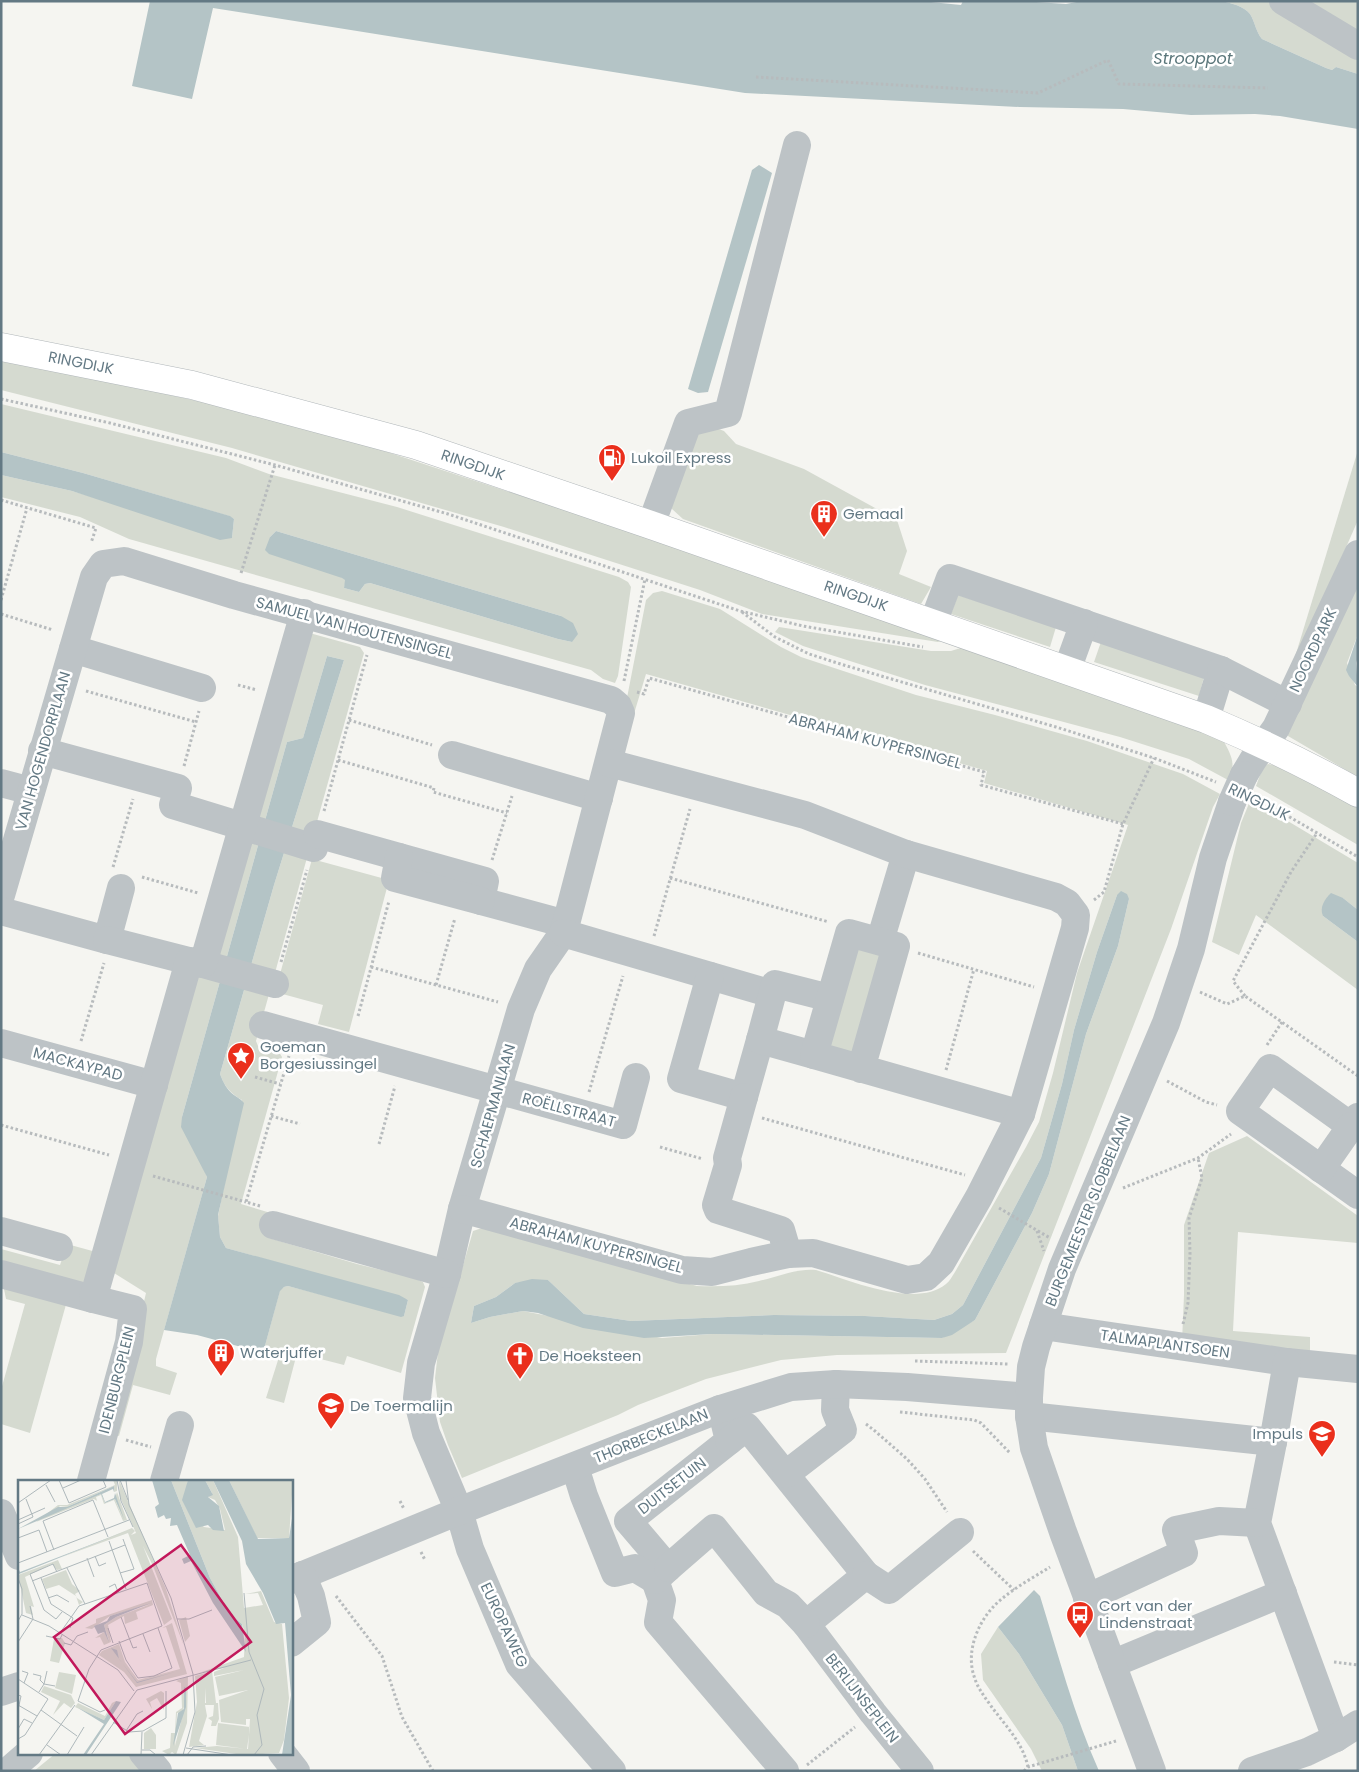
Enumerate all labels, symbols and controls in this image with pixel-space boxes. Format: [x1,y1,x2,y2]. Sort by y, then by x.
water label: Strooppot [1153,47,1234,70]
street label: RINGDIJK [47,346,116,379]
fuel station icon: Lukoil Express [597,443,627,482]
street label: RINGDIJK [438,444,508,485]
place label: Lukoil Express [631,447,732,468]
building icon: Gemaal [809,499,839,538]
place label: Gemaal [843,503,903,524]
street label: RINGDIJK [821,575,891,616]
street label: SAMUEL VAN HOUTENSINGEL [254,591,455,664]
street label: NOORDPARK [1284,604,1341,695]
street label: VAN HOGENDORPLAAN [10,669,75,833]
street label: ABRAHAM KUYPERSINGEL [786,707,964,774]
street label: RINGDIJK [1225,778,1294,826]
place label: Goeman Borgesiussingel [260,1036,377,1074]
street label: MACKAYPAD [31,1041,125,1086]
place icon: Goeman Borgesiussingel [226,1041,256,1080]
street label: SCHAEPMANLAAN [465,1041,520,1170]
street label: ROËLLSTRAAT [520,1087,618,1132]
street label: BURGEMEESTER SLOBBELAAN [1040,1112,1136,1309]
street label: ABRAHAM KUYPERSINGEL [507,1211,685,1278]
street label: IDENBURGPLEIN [93,1324,140,1436]
street label: TALMAPLANTSOEN [1099,1324,1231,1363]
building icon: Waterjuffer [206,1338,236,1377]
church icon: De Hoeksteen [505,1341,535,1380]
place label: Waterjuffer [240,1342,324,1363]
place label: De Hoeksteen [539,1345,641,1366]
school or university icon: De Toermalijn [316,1391,346,1430]
place label: De Toermalijn [350,1395,453,1416]
street label: THORBECKELAAN [590,1403,711,1468]
school or university icon: Impuls [1307,1419,1337,1458]
place label: Impuls [1253,1423,1303,1444]
street label: DUITSETUIN [633,1452,710,1519]
inset map [18,1480,292,1754]
street label: EUROPAWEG [476,1579,533,1671]
place label: Cort van der Lindenstraat [1099,1595,1193,1633]
bus stop icon: Cort van der Lindenstraat [1065,1600,1095,1639]
street label: BERLIJNSEPLEIN [821,1649,904,1747]

